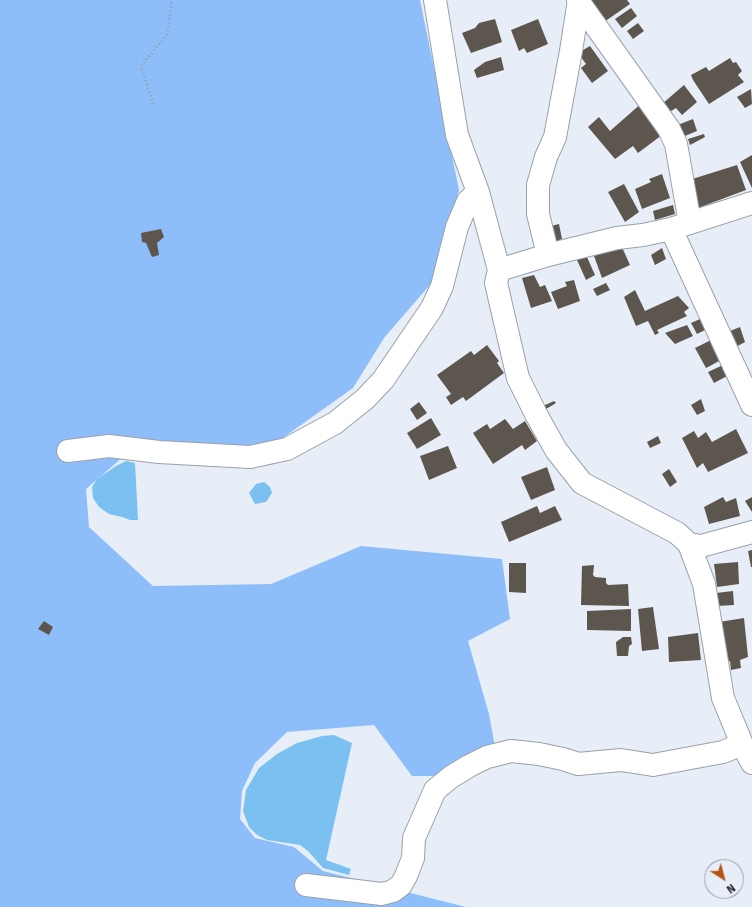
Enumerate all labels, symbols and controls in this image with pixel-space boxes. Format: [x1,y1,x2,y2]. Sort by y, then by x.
north arrow [704,859,744,899]
text: N [724,881,738,896]

